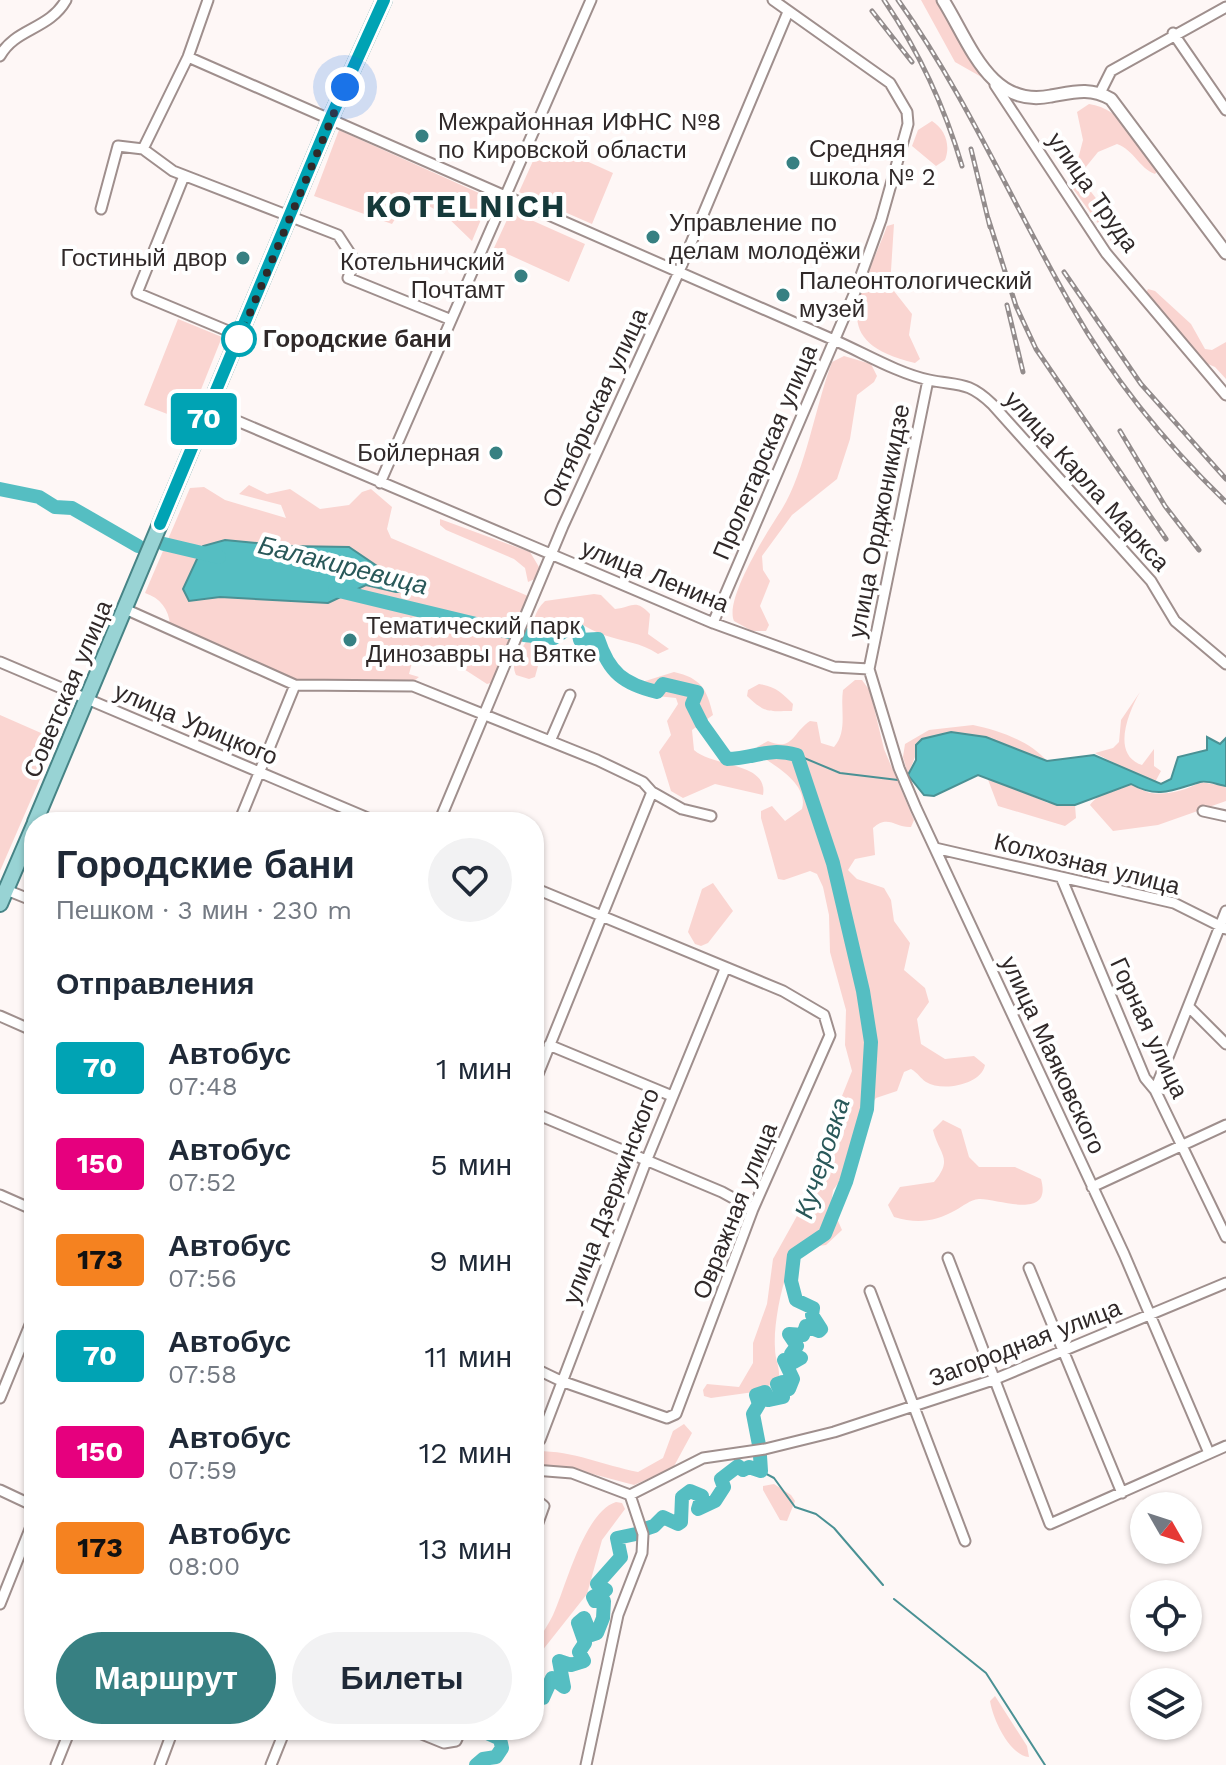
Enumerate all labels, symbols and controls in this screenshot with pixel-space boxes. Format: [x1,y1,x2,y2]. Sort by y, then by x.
your location [325,67,365,107]
place label: Межрайонная ИФНС №8 по Кировской области [438,108,721,164]
marker: Межрайонная ИФНС №8 по Кировской области [413,127,431,145]
street label: улица Труда [1042,127,1145,258]
place label: Средняя школа № 2 [809,135,936,191]
marker: Средняя школа № 2 [784,154,802,172]
district label: KOTELNICH [366,187,566,225]
place label: Управление по делам молодёжи [669,209,861,265]
marker: Управление по делам молодёжи [644,228,662,246]
place label: Гостиный двор [61,244,227,272]
place label: Котельничский Почтамт [340,248,505,304]
marker: Гостиный двор [234,249,252,267]
marker: Котельничский Почтамт [512,267,530,285]
place label: Палеонтологический музей [799,267,1032,323]
marker: Палеонтологический музей [774,286,792,304]
street label: Октябрьская улица [537,303,654,512]
marker: Городские бани [222,322,256,356]
place label: Городские бани [263,325,452,353]
street label: Пролетарская улица [707,340,823,564]
street label: улица Карла Маркса [999,385,1176,577]
line badge: 70 [168,393,240,445]
text: 70 [187,402,221,435]
street label: улица Орджоникидзе [843,402,915,640]
place label: Бойлерная [357,439,480,467]
marker: Бойлерная [487,444,505,462]
water label: Балакиревица [255,529,431,601]
street label: улица Ленина [577,534,733,619]
street label: Советская улица [18,595,118,782]
place label: Тематический парк Динозавры на Вятке [366,612,597,668]
marker: Тематический парк Динозавры на Вятке [341,631,359,649]
street label: улица Урицкого [110,677,282,771]
street label: Колхозная улица [991,827,1183,901]
button: heart [428,838,512,922]
text: Городские бани [56,843,355,887]
text: Пешком · 3 мин · 230 m [56,895,352,925]
street label: улица Маяковского [995,952,1111,1158]
street label: Горная улица [1104,953,1194,1103]
text: Отправления [56,966,255,1001]
text: Автобус [168,1036,291,1071]
text: 70 [83,1051,117,1084]
text: 1 мин [436,1051,512,1086]
text: 07:48 [168,1071,238,1101]
street label: улица Дзержинского [557,1084,665,1308]
water label: Кучеровка [788,1094,856,1222]
street label: Овражная улица [687,1118,783,1303]
text: Автобус [168,1132,291,1167]
text: 150 [77,1147,123,1180]
text: 5 мин [430,1147,512,1182]
text: 07:52 [168,1167,236,1197]
text: Автобус [168,1228,291,1263]
text: 173 [77,1243,123,1276]
text: 9 мин [429,1243,512,1278]
text: 07:56 [168,1263,237,1293]
street label: Загородная улица [925,1293,1126,1393]
text: Автобус [168,1324,291,1359]
text: 70 [83,1339,117,1372]
text: 11 мин [424,1339,512,1374]
text: 07:58 [168,1359,237,1389]
text: Автобус [168,1420,291,1455]
text: 150 [77,1435,123,1468]
text: 12 мин [419,1435,512,1470]
text: 07:59 [168,1455,237,1485]
north arrow [1130,1492,1202,1564]
map controls [1130,1492,1202,1740]
text: Автобус [168,1516,291,1551]
text: 173 [77,1531,123,1564]
text: 13 мин [419,1531,512,1566]
text: 08:00 [168,1551,240,1581]
button: locate [1130,1580,1202,1652]
button: Маршрут [56,1632,276,1724]
button: Билеты [292,1632,512,1724]
button: layers [1130,1668,1202,1740]

